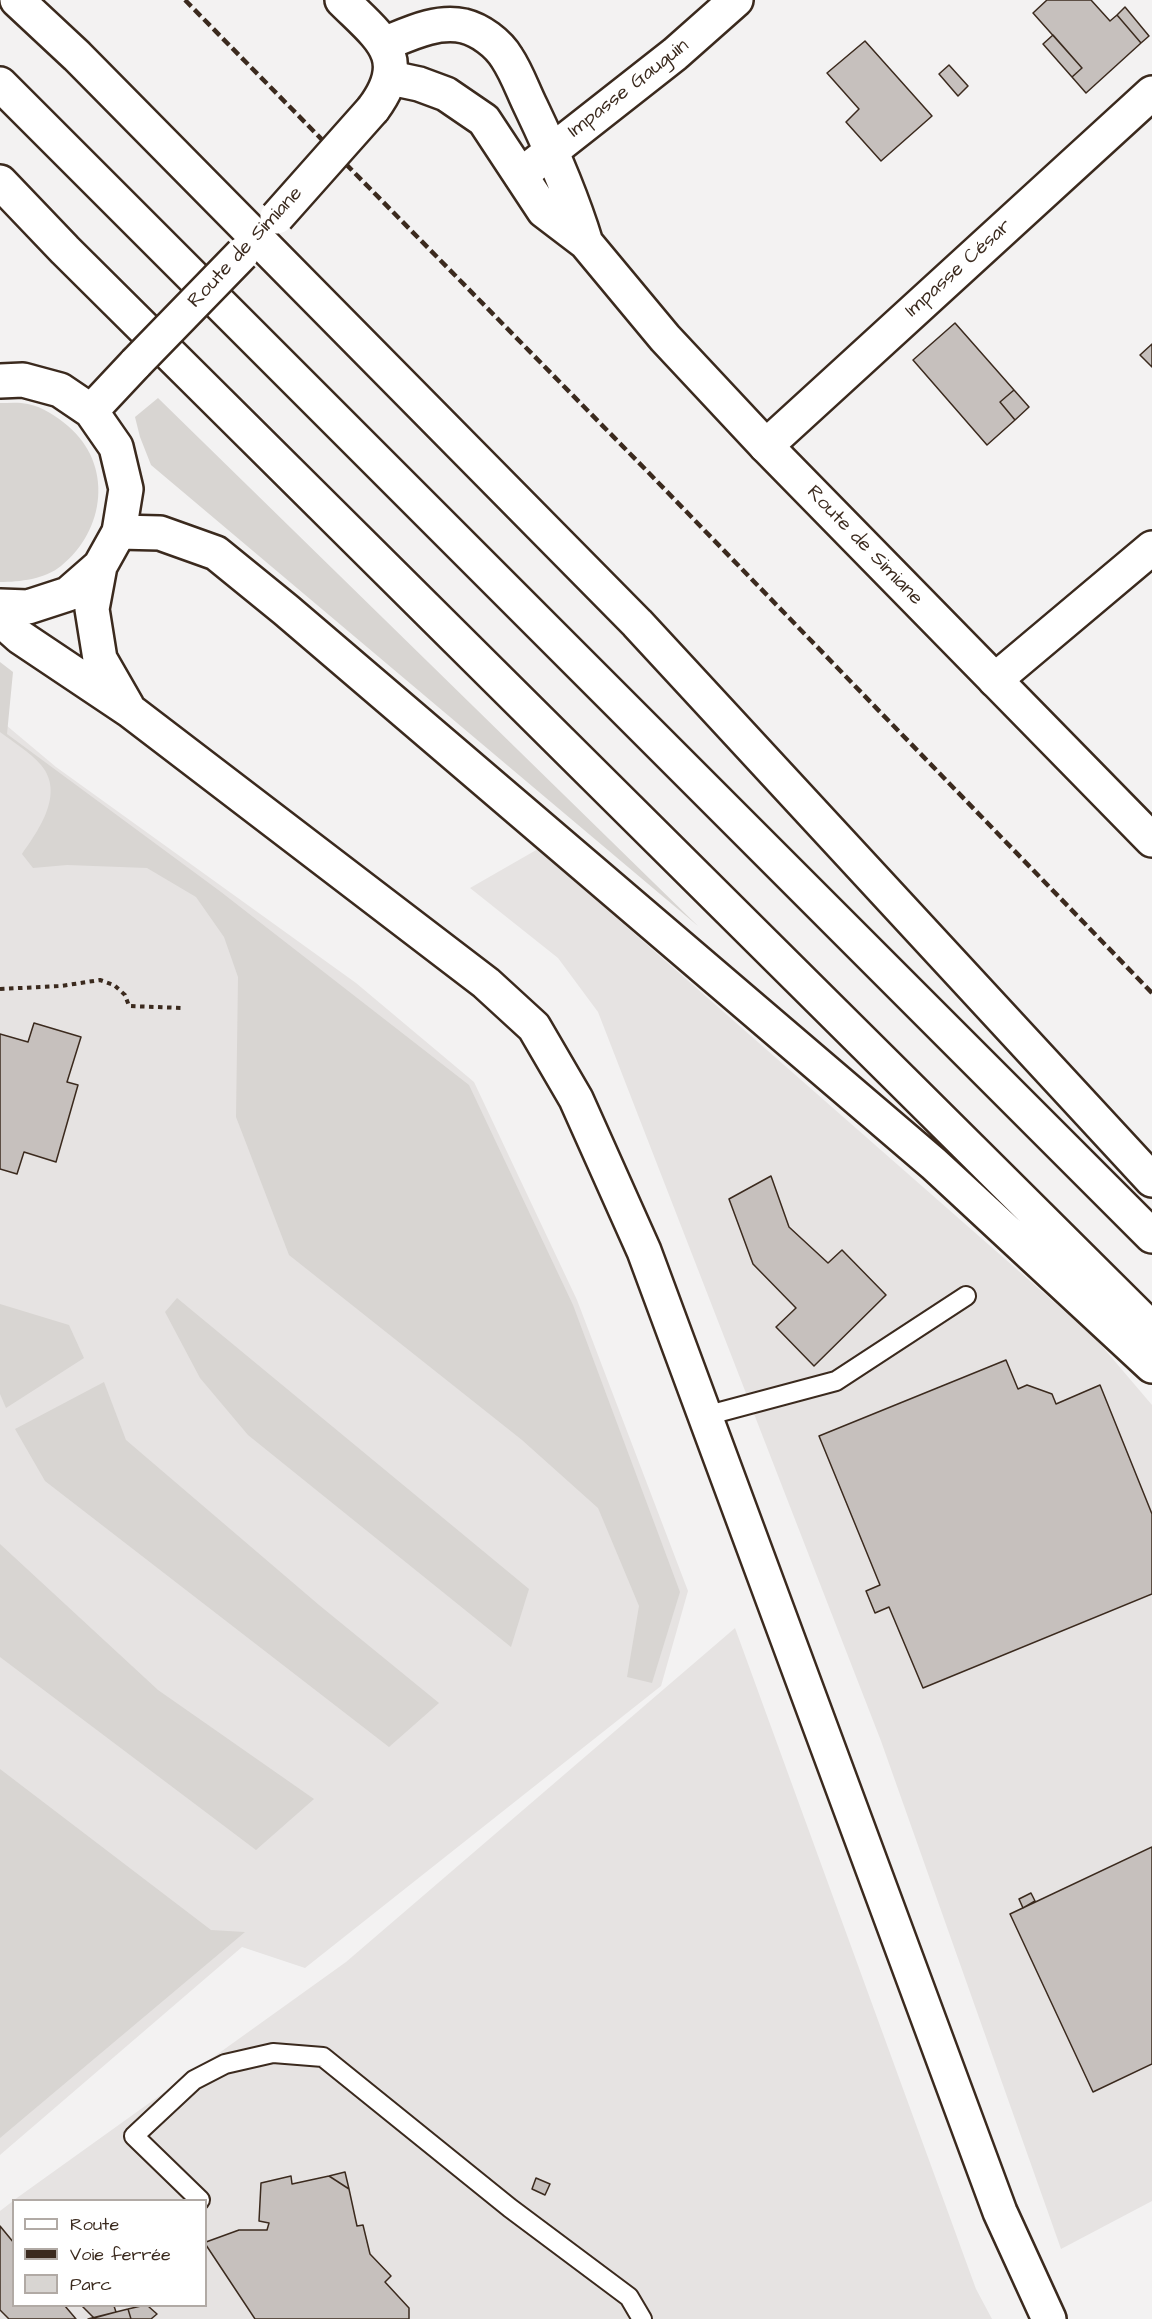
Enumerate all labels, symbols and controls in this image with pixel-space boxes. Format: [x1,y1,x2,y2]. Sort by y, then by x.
street label: Impasse Gauguin [564,34,694,144]
street label: Route de Simiane [184,182,308,314]
street label: Impasse César [901,215,1017,323]
street label: Route de Simiane [801,481,927,611]
legend [12,2199,207,2307]
text: Route [70,2212,119,2237]
text: Voie ferrée [70,2242,171,2267]
text: Parc [70,2272,112,2297]

